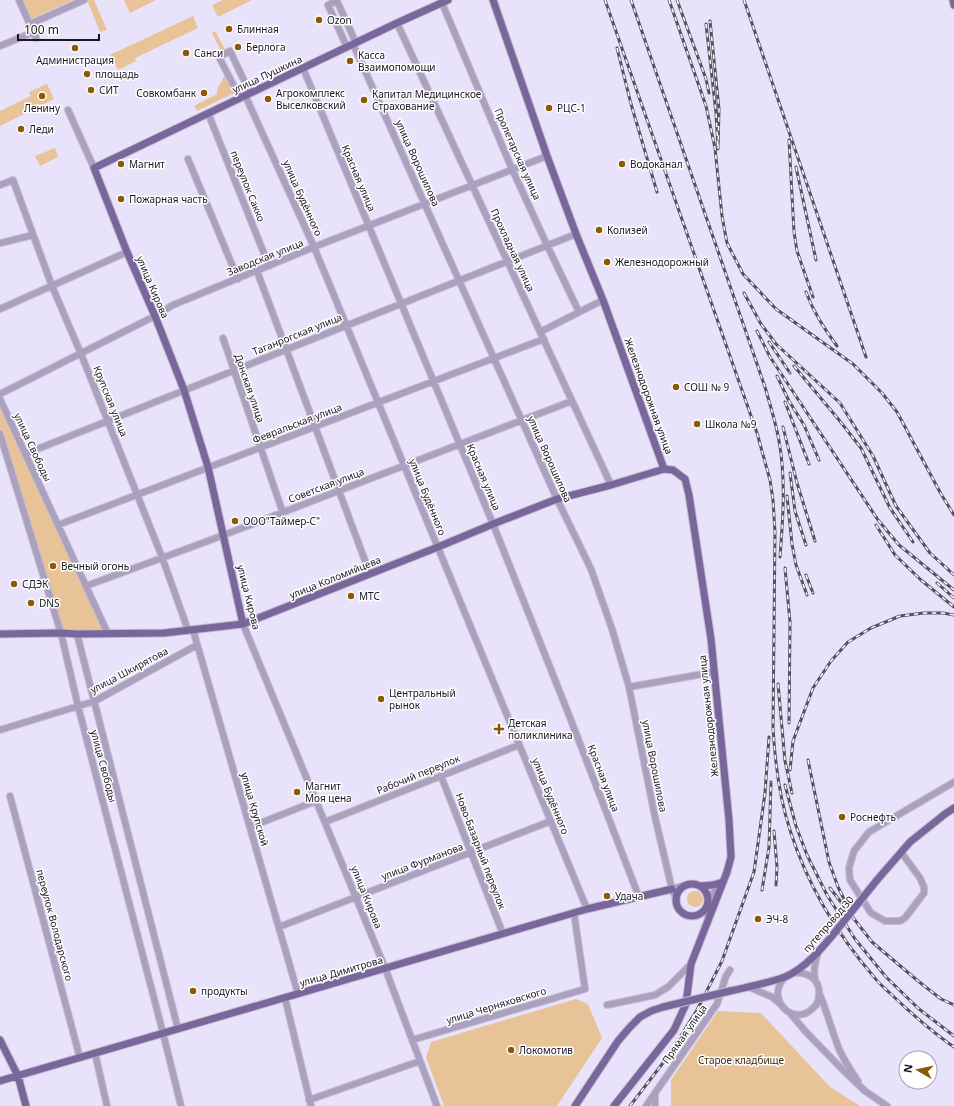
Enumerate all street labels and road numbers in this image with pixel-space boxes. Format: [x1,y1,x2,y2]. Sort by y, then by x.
street label: улица Пушкина [230,52,304,96]
street label: Пролетарская улица [491,106,545,202]
street label: улица Ворошилова [393,117,443,209]
street label: Красная улица [339,142,379,214]
street label: переулок Сакко [227,148,269,224]
street label: улица Будённого [280,158,326,238]
street label: Прохладная улица [488,206,538,294]
street label: Заводская улица [225,235,305,279]
street label: улица Кирова [134,254,172,320]
street label: Таганрогская улица [250,310,344,358]
street label: Железнодорожная улица [621,336,677,456]
street label: Донская улица [232,352,268,424]
street label: Крупская улица [90,363,132,439]
street label: Февральская улица [250,400,344,446]
street label: улица Свободы [11,410,55,484]
street label: улица Ворошилова [525,413,575,505]
street label: Красная улица [464,441,504,513]
street label: улица Будённого [406,457,450,538]
street label: Советская улица [286,464,366,506]
street label: улица Коломийцева [287,552,383,602]
street label: улица Кирова [234,563,264,631]
street label: улица Шкирятова [88,644,170,696]
street label: Железнодорожная улица [695,654,721,778]
street label: улица Ворошилова [639,719,671,813]
street label: улица Свободы [88,728,120,804]
street label: Красная улица [585,742,623,814]
street label: Рабочий переулок [374,751,462,797]
street label: улица Будённого [529,756,573,837]
street label: улица Крупской [238,770,272,848]
street label: Ново-Базарный переулок [452,791,510,912]
street label: улица Фурманова [379,839,465,883]
street label: улица Кирова [348,863,386,931]
street label: переулок Володарского [33,868,77,983]
street label: путепровод 30 [799,892,857,955]
street label: улица Димитрова [298,952,384,990]
street label: улица Черняховского [444,983,548,1027]
street label: Прямая улица [658,1002,710,1066]

